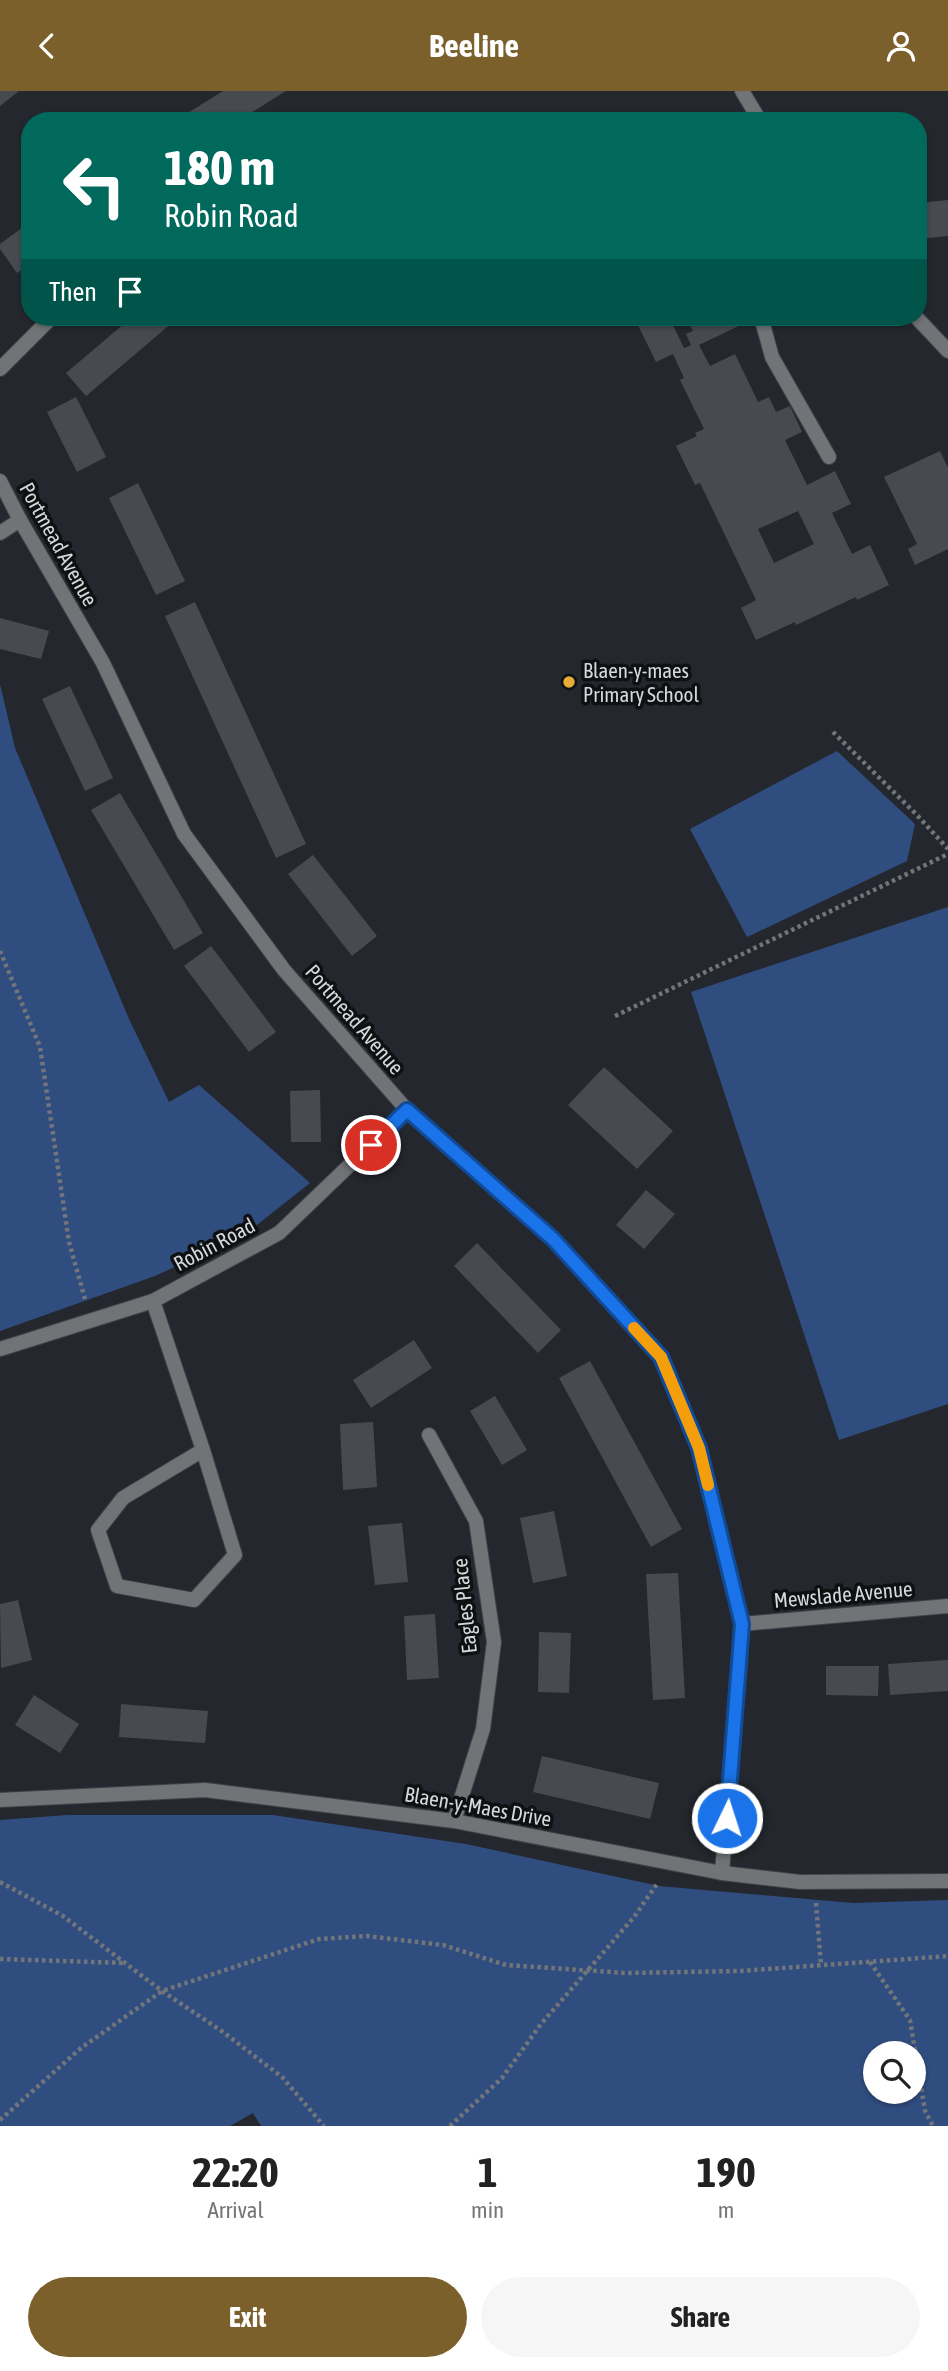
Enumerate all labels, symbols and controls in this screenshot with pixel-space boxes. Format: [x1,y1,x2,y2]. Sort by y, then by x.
icon: back [28,27,66,65]
text: Beeline [429,27,519,64]
icon: person [882,27,920,65]
text: 180 m [164,139,275,195]
icon: left [49,140,140,231]
text: Robin Road [164,197,299,234]
icon: arrive [111,273,149,311]
text: Then [49,277,97,307]
street label: Portmead Avenue [15,478,103,610]
place label: Blaen-y-maes Primary School [583,658,699,706]
marker: Blaen-y-maes Primary School [561,674,577,690]
street label: Portmead Avenue [301,959,409,1079]
pin [341,1115,401,1175]
icon: arrive [352,1126,390,1164]
street label: Robin Road [169,1213,259,1275]
street label: Eagles Place [447,1557,481,1655]
street label: Mewslade Avenue [773,1576,913,1612]
street label: Blaen-y-Maes Drive [403,1781,553,1831]
position arrow [690,1781,764,1855]
map controls [863,2041,926,2104]
button: search [863,2041,926,2104]
text: 22:20 [192,2148,279,2196]
text: 1 [478,2148,497,2196]
text: 190 [696,2148,756,2196]
text: Arrival [207,2197,264,2223]
text: min [471,2197,504,2223]
text: m [718,2197,734,2223]
button: Exit [28,2277,467,2357]
button: Share [481,2277,920,2357]

